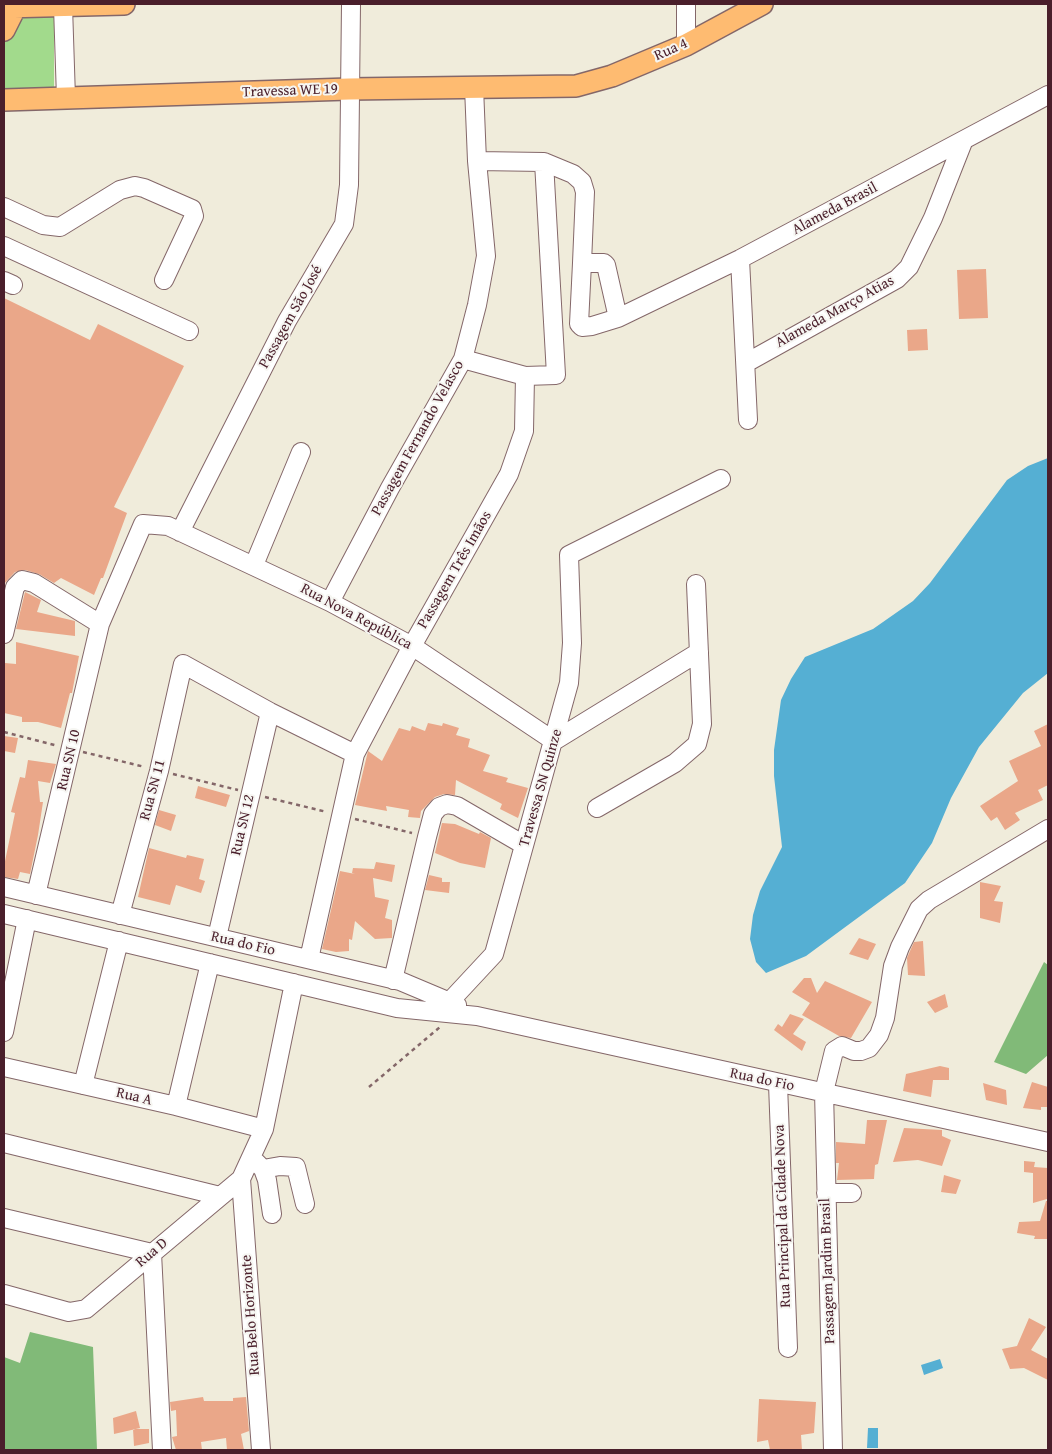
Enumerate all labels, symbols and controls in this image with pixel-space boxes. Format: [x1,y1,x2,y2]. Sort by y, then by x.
street label: Rua 4 [652,35,690,65]
street label: Travessa WE 19 [242,80,338,102]
street label: Alameda Brasil [789,179,881,239]
street label: Passagem São José [255,262,327,372]
street label: Alameda Março Atias [773,272,897,352]
street label: Passagem Fernando Velasco [368,357,468,519]
street label: Passagem Três Imãos [414,508,496,632]
street label: Rua Nova República [297,580,415,654]
street label: Travessa SN Quinze [516,727,566,849]
street label: Rua SN 10 [53,728,85,792]
street label: Rua SN 11 [136,758,170,822]
street label: Rua SN 12 [227,793,259,857]
street label: Rua do Fio [209,928,277,960]
street label: Rua do Fio [728,1064,796,1096]
street label: Rua A [114,1084,154,1110]
street label: Rua Principal da Cidade Nova [771,1124,795,1308]
street label: Passagem Jardim Brasil [816,1198,840,1344]
street label: Rua D [132,1234,172,1272]
street label: Rua Belo Horizonte [238,1254,264,1376]

